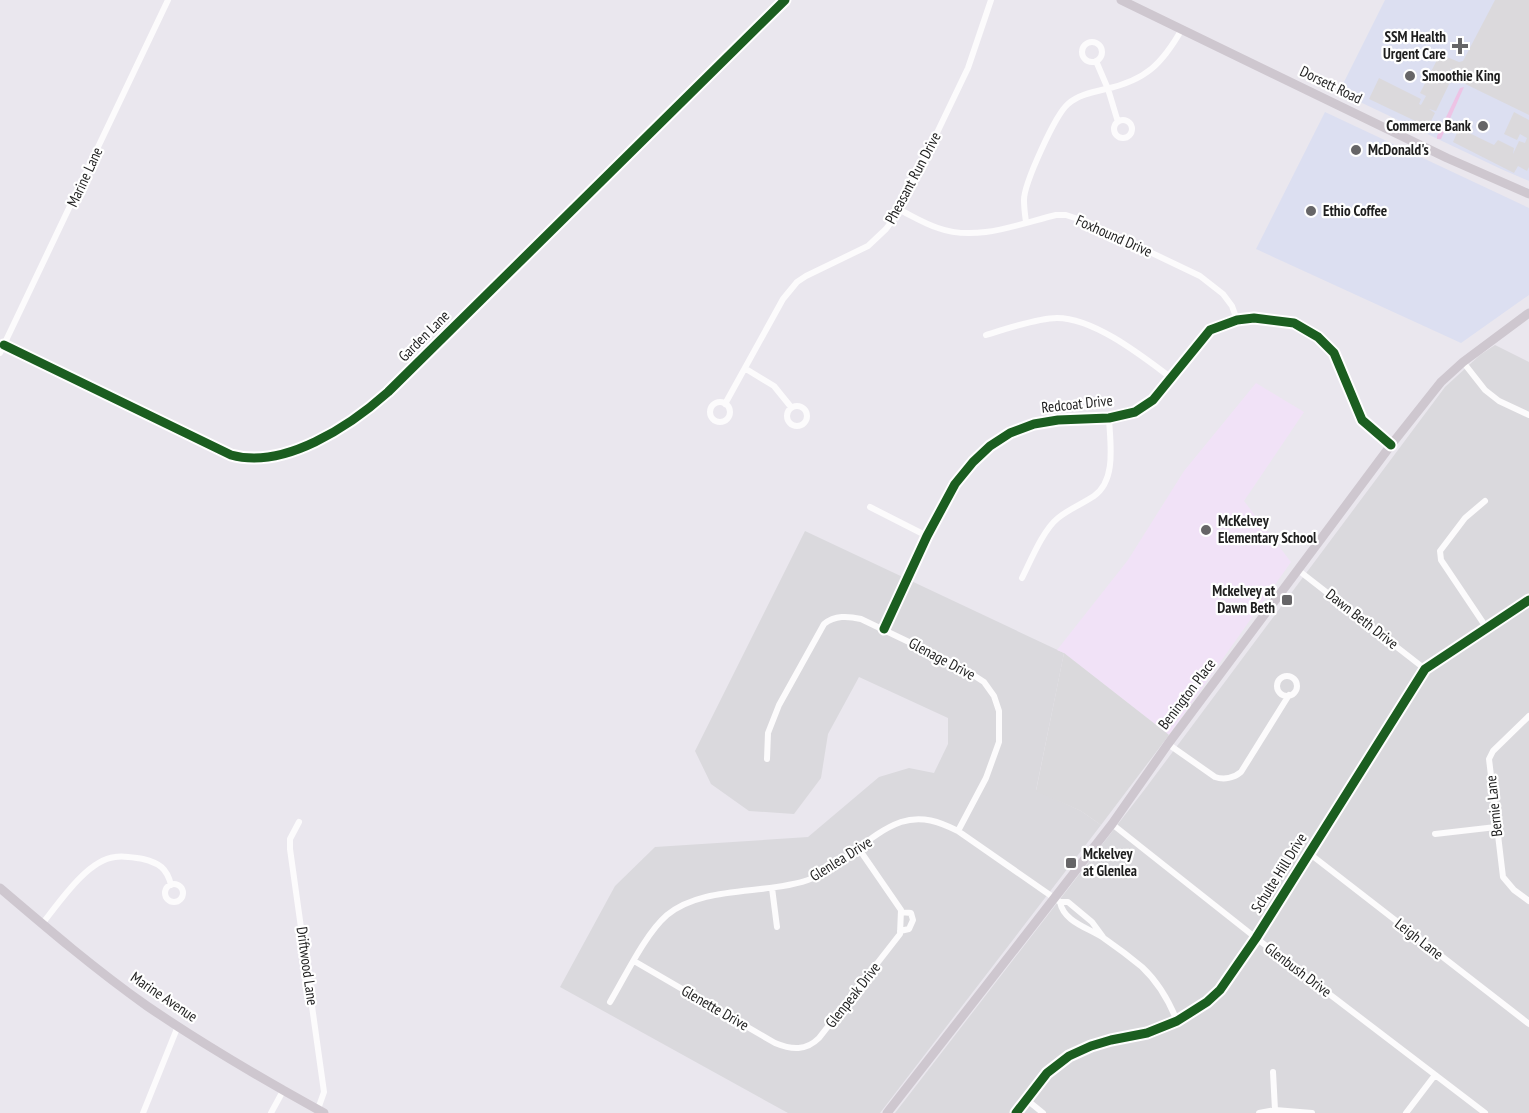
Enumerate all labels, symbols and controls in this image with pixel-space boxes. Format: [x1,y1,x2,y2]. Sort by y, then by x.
place label: SSM Health Urgent Care [1383,27,1446,63]
marker: SSM Health Urgent Care [1451,37,1469,55]
street label: Dorsett Road [1297,61,1365,108]
place label: Smoothie King [1422,66,1501,85]
marker: Smoothie King [1403,69,1417,83]
place label: Commerce Bank [1386,116,1472,135]
marker: Commerce Bank [1476,119,1490,133]
street label: Pheasant Run Drive [880,129,945,227]
place label: McDonald's [1368,140,1429,159]
marker: McDonald's [1349,143,1363,157]
street label: Marine Lane [62,144,107,210]
place label: Ethio Coffee [1323,201,1387,220]
marker: Ethio Coffee [1304,204,1318,218]
street label: Foxhound Drive [1073,210,1155,261]
street label: Garden Lane [394,306,453,365]
street label: Redcoat Drive [1040,390,1113,417]
place label: McKelvey Elementary School [1218,511,1317,547]
marker: McKelvey Elementary School [1199,523,1213,537]
place label: Mckelvey at Dawn Beth [1212,581,1276,617]
street label: Dawn Beth Drive [1322,584,1402,653]
marker: Mckelvey at Dawn Beth [1280,593,1294,607]
street label: Glenage Drive [906,633,979,684]
street label: Benington Place [1154,654,1219,733]
street label: Bernie Lane [1481,775,1506,838]
street label: Schulte Hill Drive [1247,829,1311,916]
street label: Glenlea Drive [806,832,875,885]
place label: Mckelvey at Glenlea [1083,844,1137,880]
marker: Mckelvey at Glenlea [1064,856,1078,870]
street label: Leigh Lane [1391,914,1447,963]
street label: Driftwood Lane [293,925,322,1006]
street label: Glenbush Drive [1261,938,1335,1001]
street label: Glenpeak Drive [821,958,884,1031]
street label: Marine Avenue [127,967,201,1026]
street label: Glenette Drive [678,981,752,1034]

